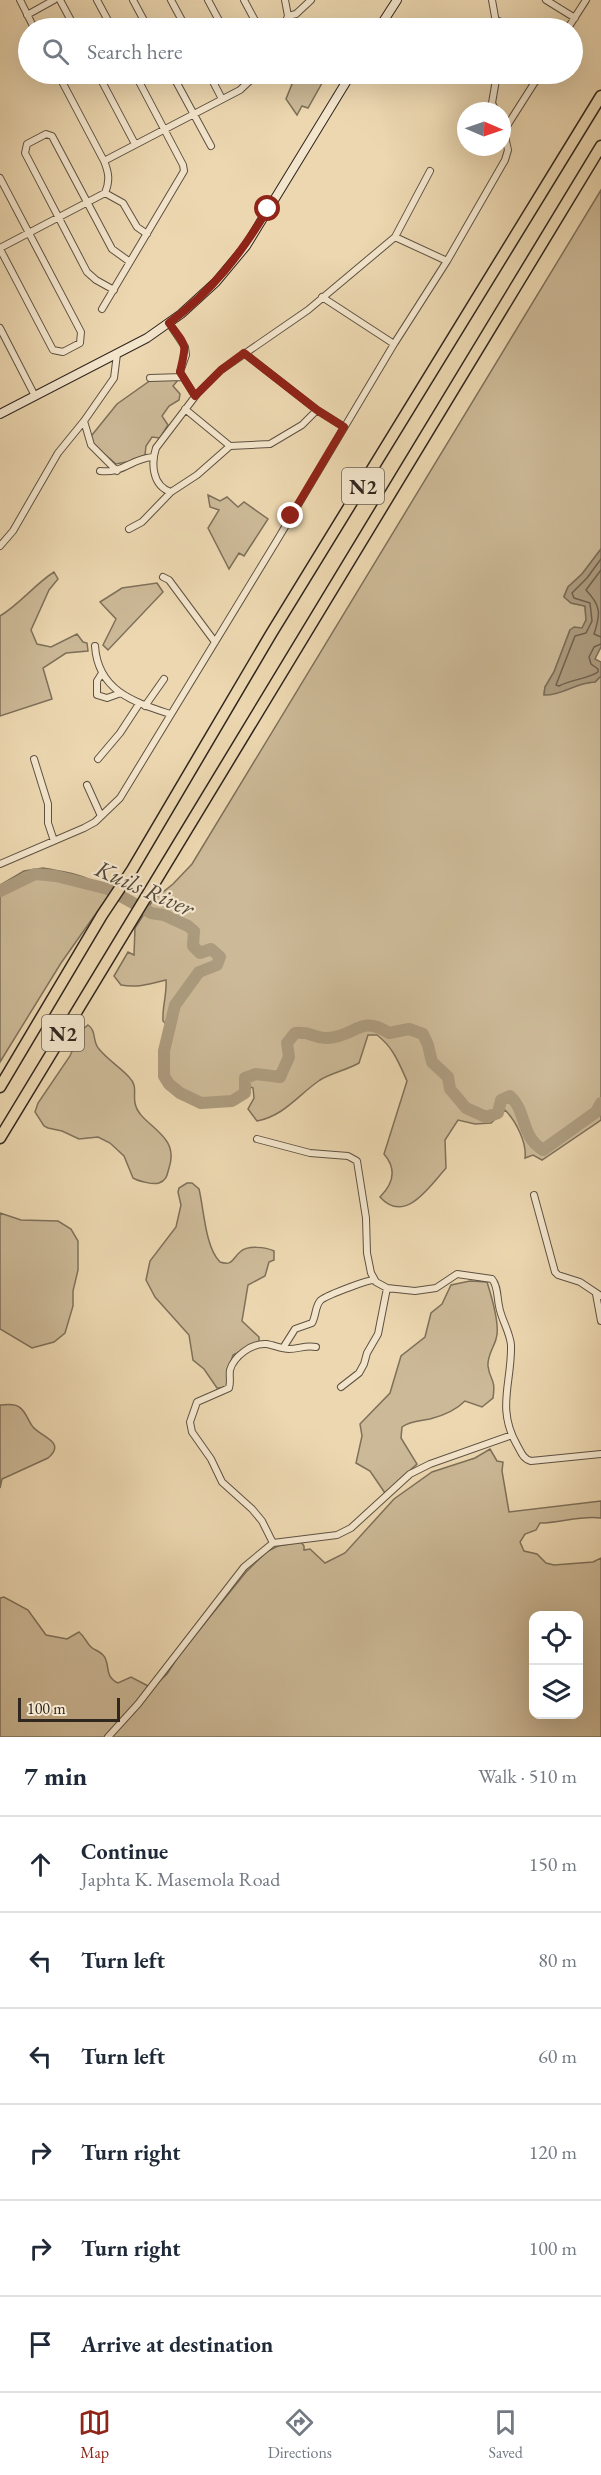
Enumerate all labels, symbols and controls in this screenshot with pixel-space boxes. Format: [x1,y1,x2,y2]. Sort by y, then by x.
search box [18,18,583,84]
icon: search [39,35,72,68]
text: Search here [87,37,182,66]
north arrow [457,102,511,156]
route start [254,195,280,221]
road number: N2 [342,468,384,504]
route end [277,502,303,528]
water label: Kuils River [90,852,201,924]
road number: N2 [42,1015,84,1051]
map controls [529,1611,583,1719]
button: locate [529,1611,583,1665]
button: layers [529,1665,583,1719]
scale bar [18,1695,120,1722]
text: 100 m [27,1698,66,1719]
text: 7 min [24,1759,87,1793]
text: Walk · 510 m [478,1763,577,1789]
text: Continue [81,1837,168,1866]
icon: ahead [24,1848,57,1881]
text: 150 m [529,1851,577,1877]
text: Japhta K. Masemola Road [81,1866,280,1892]
icon: left [24,1944,57,1977]
text: Turn left [81,1946,165,1975]
text: 80 m [538,1947,577,1973]
icon: left [24,2040,57,2073]
text: Turn left [81,2042,165,2071]
text: 60 m [538,2043,577,2069]
icon: right [24,2136,57,2169]
text: Turn right [81,2138,180,2167]
text: 120 m [529,2139,577,2165]
icon: right [24,2232,57,2265]
text: Turn right [81,2234,180,2263]
text: 100 m [529,2235,577,2261]
icon: arrive [24,2328,57,2361]
text: Arrive at destination [81,2330,273,2359]
tab: Map [78,2406,111,2463]
tab: Directions [268,2406,332,2463]
tab: Saved [488,2406,523,2463]

